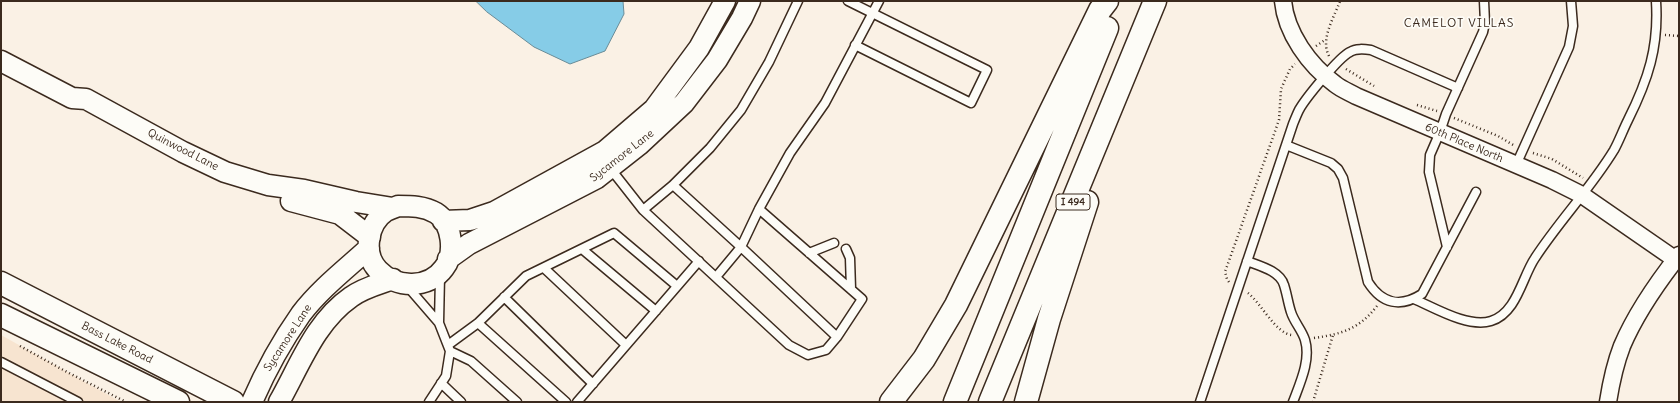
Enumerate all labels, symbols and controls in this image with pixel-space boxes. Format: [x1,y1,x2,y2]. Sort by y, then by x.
district label: CAMELOT VILLAS [1404,17,1514,31]
street label: 60th Place North [1423,121,1505,165]
street label: Quinwood Lane [145,126,221,174]
street label: Sycamore Lane [588,127,656,185]
road number: I 494 [1056,194,1090,210]
street label: Sycamore Lane [261,302,315,374]
street label: Bass Lake Road [79,319,155,367]

